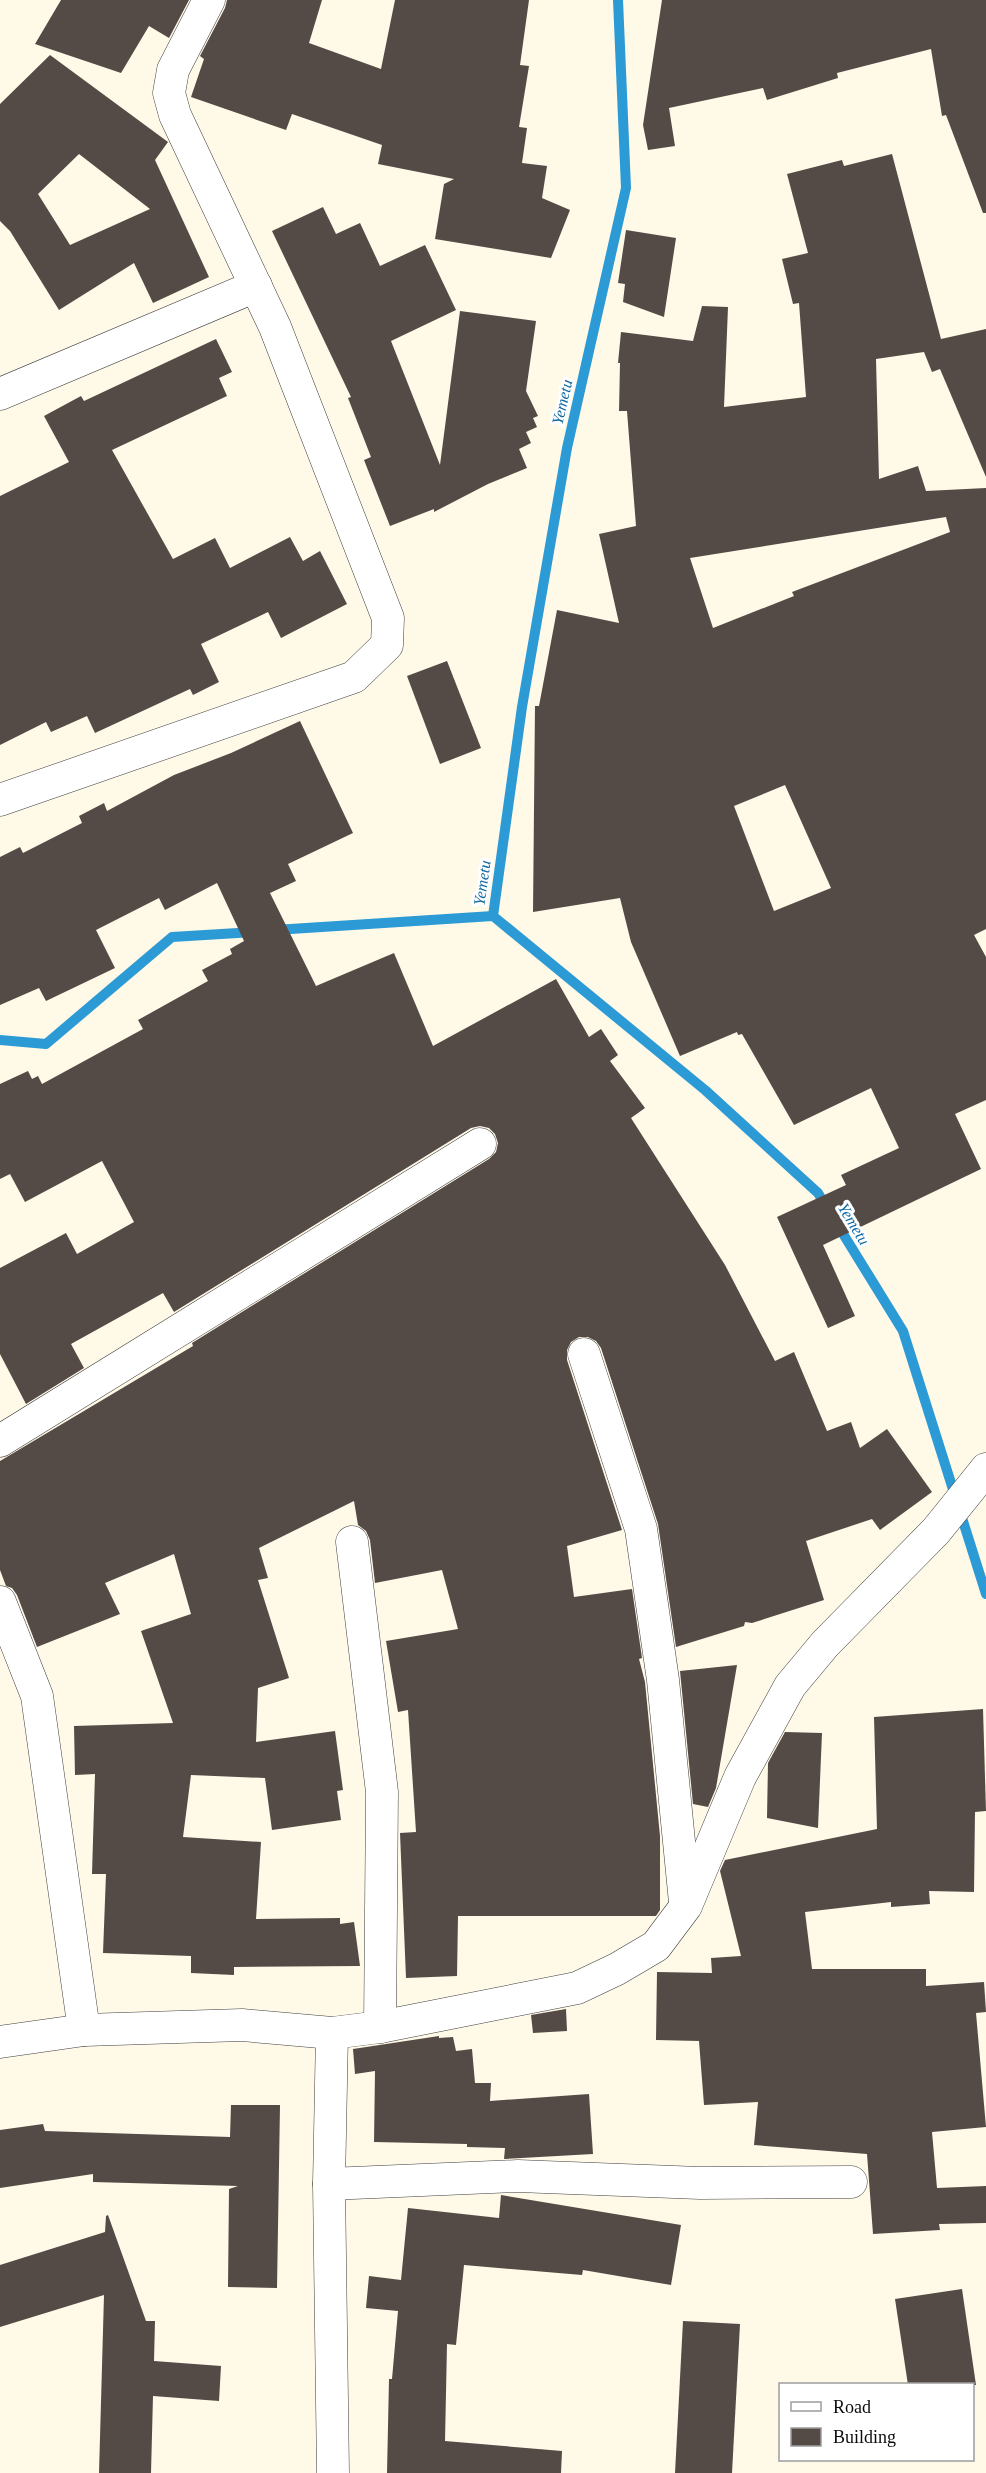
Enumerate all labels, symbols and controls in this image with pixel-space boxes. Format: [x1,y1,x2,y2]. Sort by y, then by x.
water label: Yemetu [549,378,575,426]
water label: Yemetu [470,859,494,907]
water label: Yemetu [835,1200,873,1248]
legend [779,2383,974,2461]
text: Road [833,2397,871,2417]
text: Building [833,2427,896,2447]

